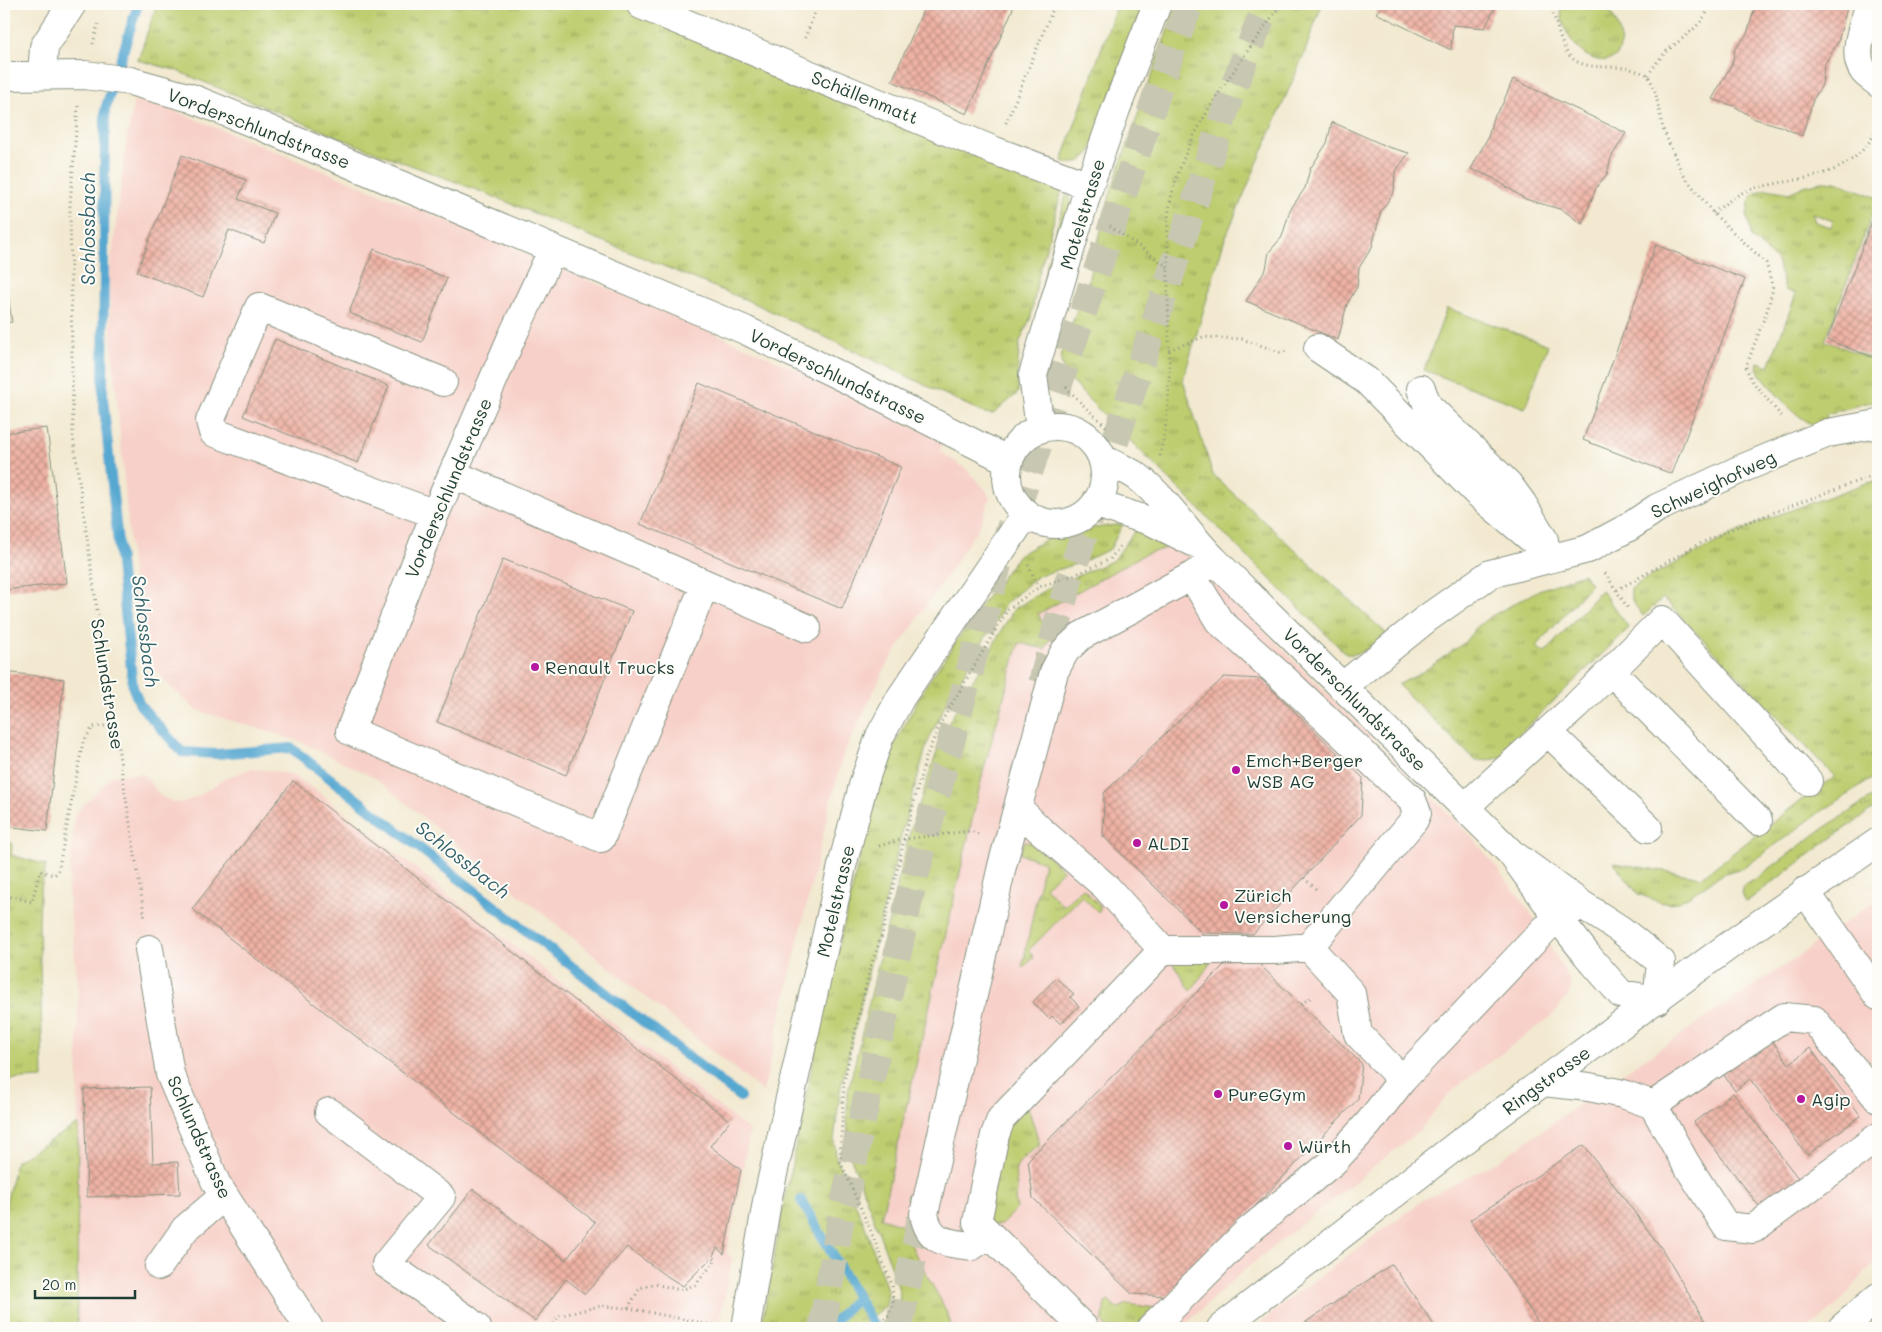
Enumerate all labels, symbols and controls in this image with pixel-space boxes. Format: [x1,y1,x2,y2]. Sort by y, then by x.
street label: Schällenmatt [808,65,922,129]
street label: Vorderschlundstrasse [164,82,354,174]
street label: Motelstrasse [1054,156,1110,272]
water label: Schlossbach [75,173,100,285]
street label: Vorderschlundstrasse [746,323,930,429]
street label: Vorderschlundstrasse [399,394,497,582]
street label: Schweighofweg [1647,445,1779,523]
water label: Schlossbach [127,573,165,689]
street label: Schlundstrasse [86,617,130,751]
street label: Vorderschlundstrasse [1278,622,1432,776]
place label: Renault Trucks [545,655,675,679]
marker: Renault Trucks [529,661,541,673]
place label: Emch+Berger WSB AG [1246,748,1363,793]
marker: Emch+Berger WSB AG [1230,764,1242,776]
water label: Schlossbach [411,814,515,904]
place label: ALDI [1147,831,1189,855]
marker: ALDI [1131,837,1143,849]
street label: Motelstrasse [810,843,860,959]
place label: Zürich Versicherung [1234,883,1351,928]
marker: Zürich Versicherung [1218,899,1230,911]
street label: Ringstrasse [1497,1040,1595,1120]
street label: Schlundstrasse [162,1072,238,1202]
place label: PureGym [1228,1082,1306,1106]
place label: Agip [1811,1087,1851,1111]
marker: PureGym [1212,1088,1224,1100]
marker: Agip [1795,1093,1807,1105]
place label: Würth [1298,1134,1351,1158]
marker: Würth [1282,1140,1294,1152]
scale bar [35,1267,135,1299]
text: 20 m [42,1274,76,1294]

